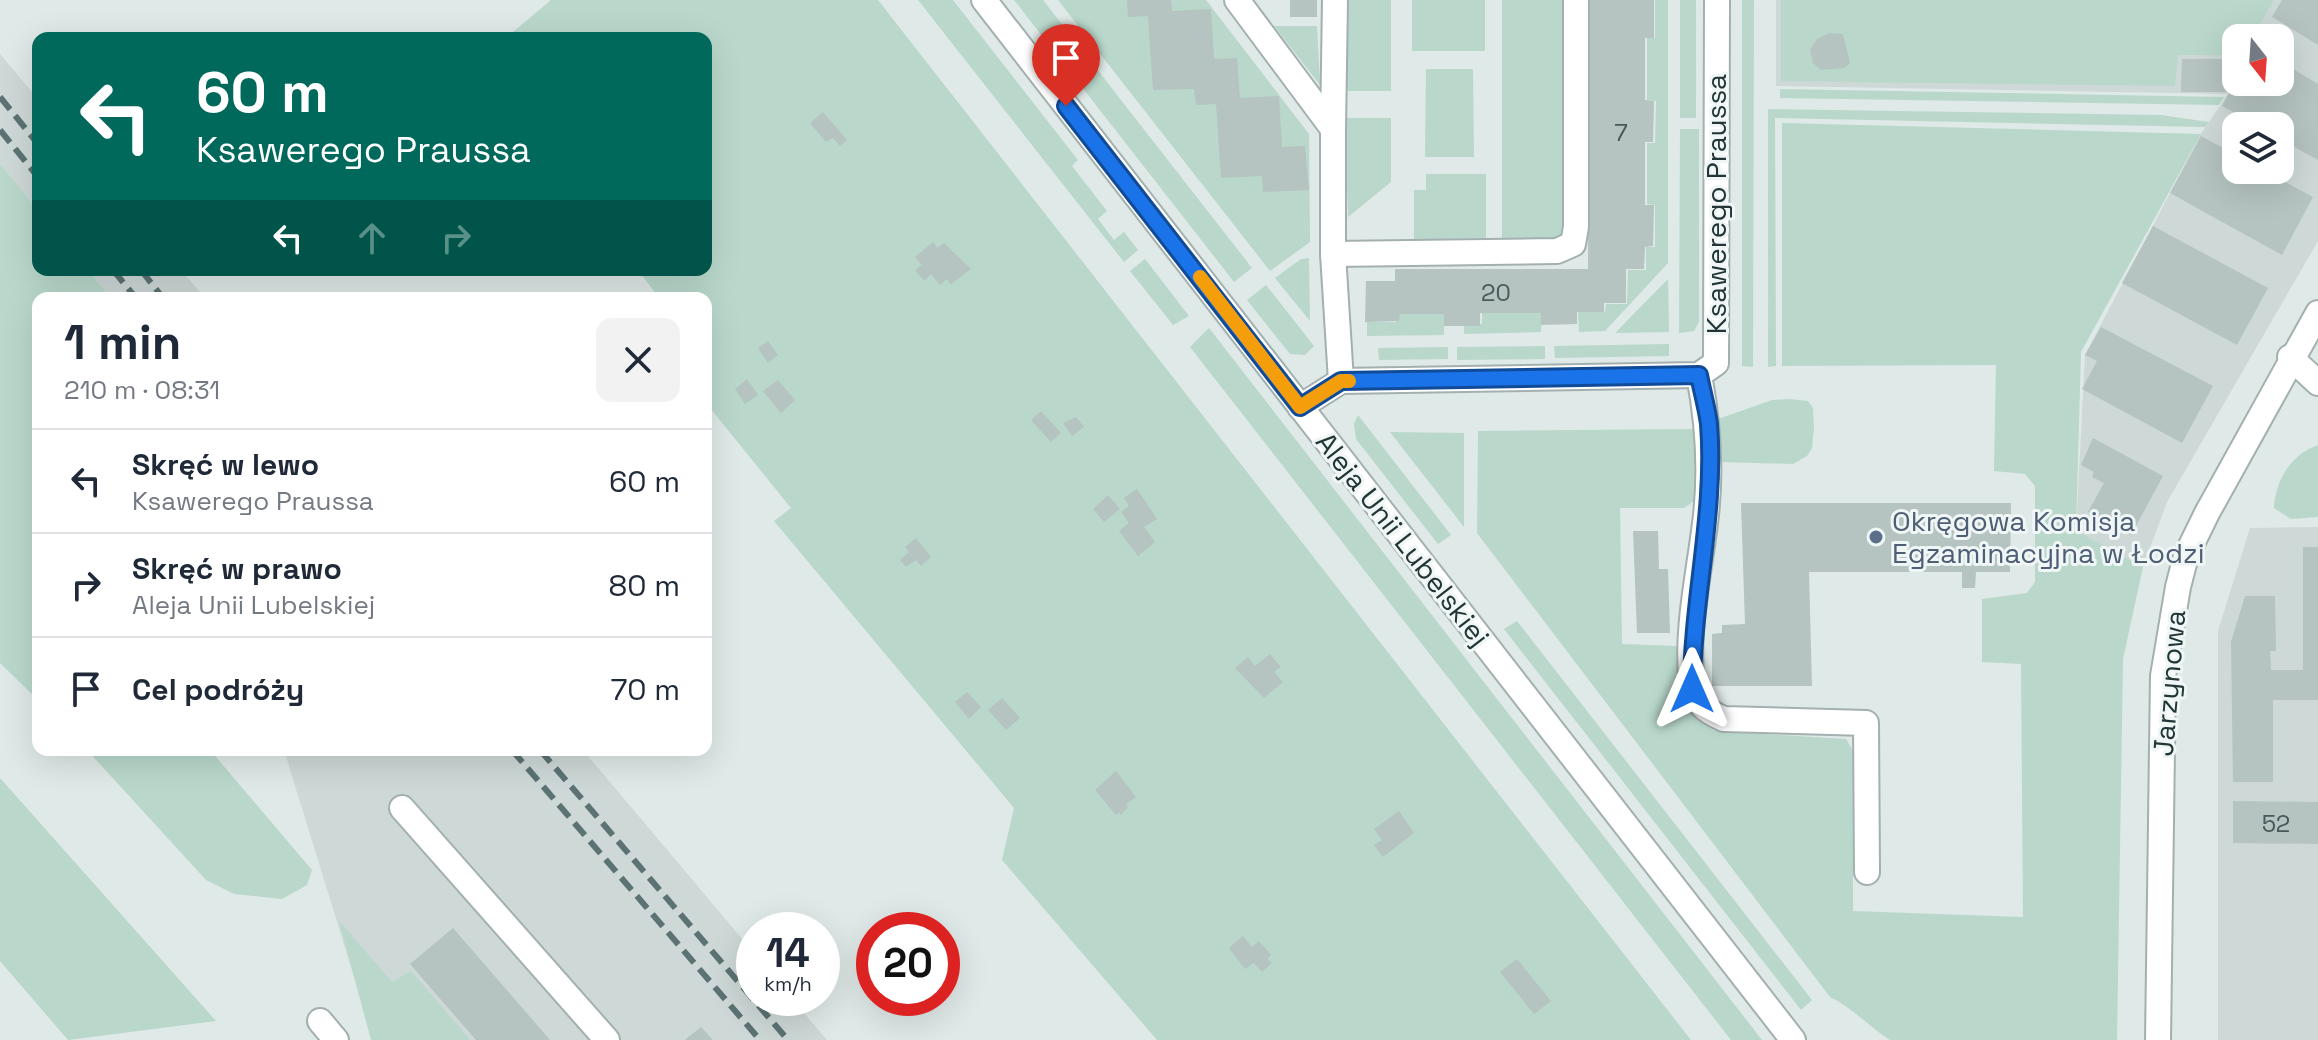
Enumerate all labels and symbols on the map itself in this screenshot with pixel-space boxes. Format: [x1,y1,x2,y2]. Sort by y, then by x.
pin [1032,24,1100,106]
north arrow [2222,24,2294,96]
street label: Ksawerego Praussa [1698,74,1734,334]
house number: 7 [1614,117,1628,148]
house number: 20 [1481,277,1511,308]
street label: Aleja Unii Lubelskiej [1308,425,1498,653]
place label: Okręgowa Komisja Egzaminacyjna w Łodzi [1892,503,2205,571]
marker: Okręgowa Komisja Egzaminacyjna w Łodzi [1867,528,1885,546]
street label: Jarzynowa [2145,608,2193,758]
position arrow [1650,647,1734,731]
house number: 52 [2262,808,2290,839]
speed limit sign: 20 [856,912,960,1016]

